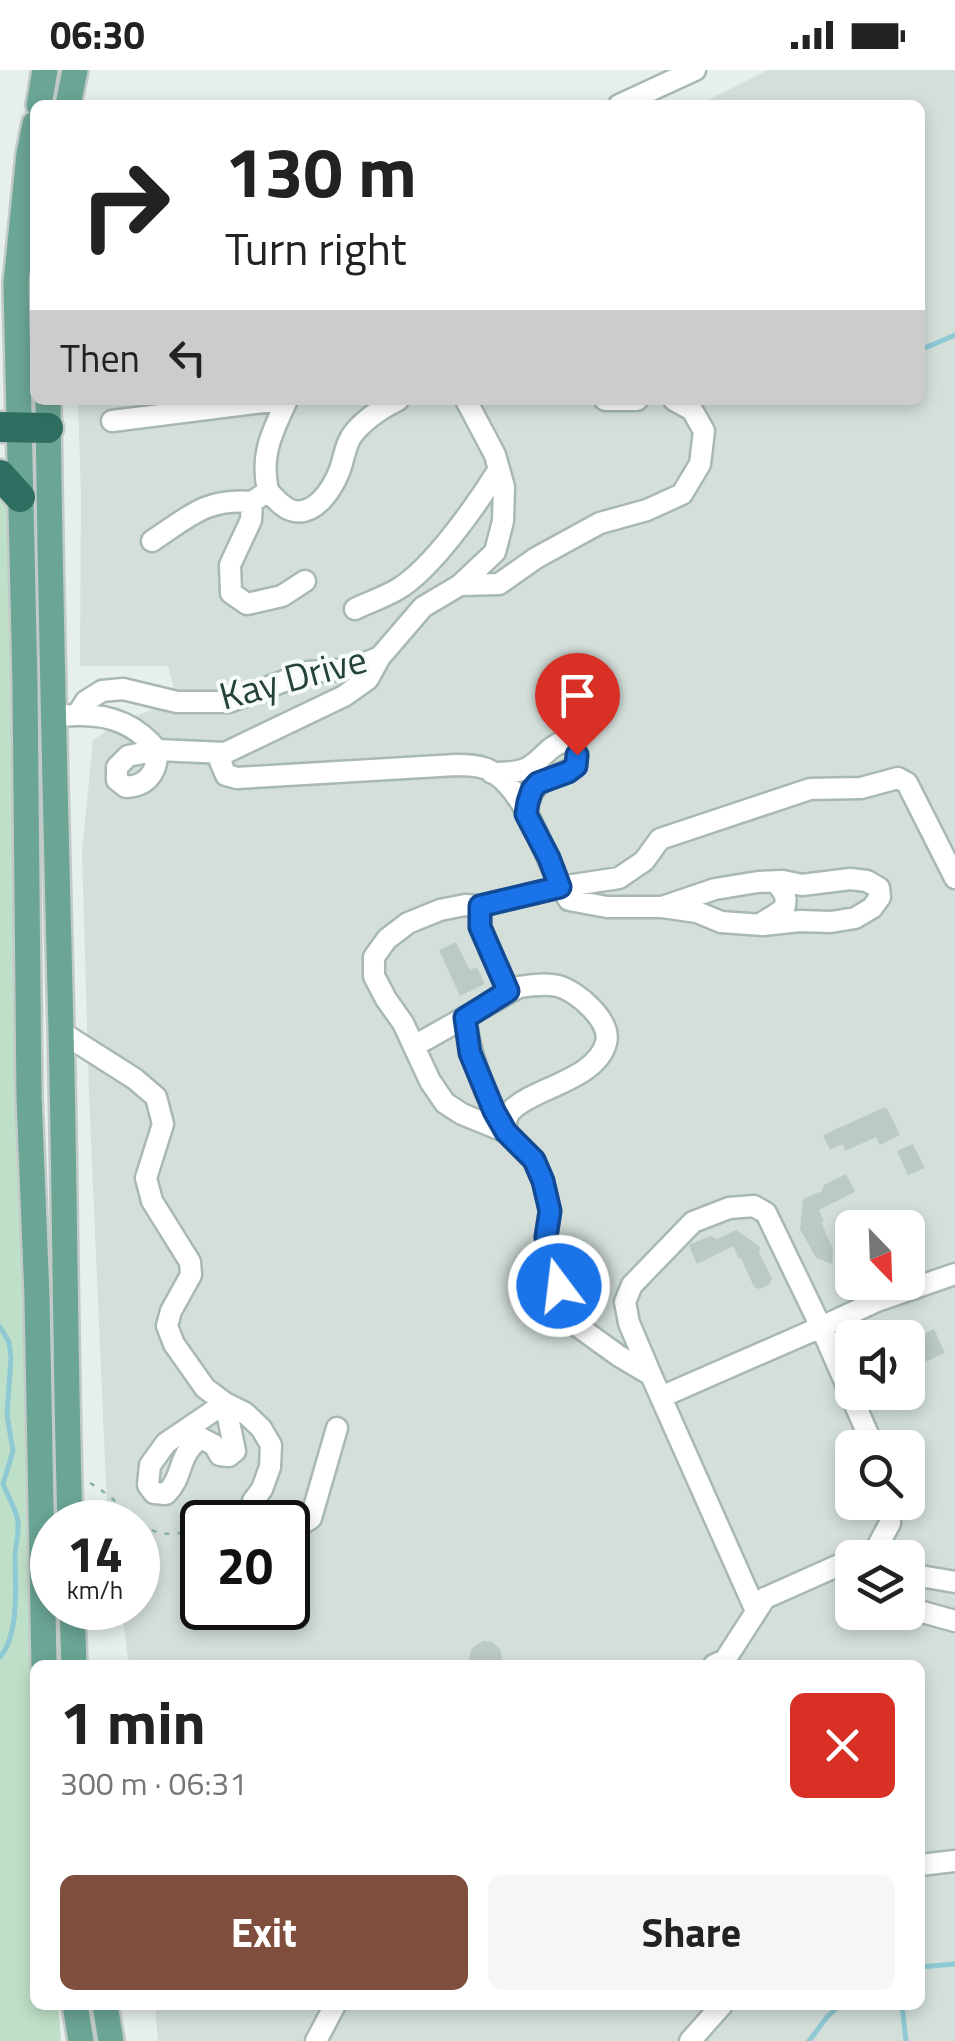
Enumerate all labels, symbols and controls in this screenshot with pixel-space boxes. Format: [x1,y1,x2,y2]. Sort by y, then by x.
text: 06:30 [50,6,145,64]
text: 130 m [225,118,417,224]
icon: right [60,140,190,270]
text: Turn right [225,214,407,282]
text: Then [60,329,140,387]
icon: left [160,330,215,385]
street label: Kay Drive [213,630,373,724]
pin [535,653,620,756]
icon: arrive [550,668,605,723]
north arrow [835,1210,925,1300]
map controls [835,1210,925,1630]
position arrow [507,1234,611,1338]
button: sound [835,1320,925,1410]
button: search [835,1430,925,1520]
speed limit sign: 20 [180,1500,310,1630]
text: 14 [67,1515,123,1591]
button: layers [835,1540,925,1630]
text: km/h [67,1571,123,1609]
text: 1 min [60,1676,206,1767]
button: close [790,1693,895,1798]
text: 300 m · 06:31 [60,1759,247,1807]
button: Exit [60,1875,468,1990]
button: Share [488,1875,895,1990]

